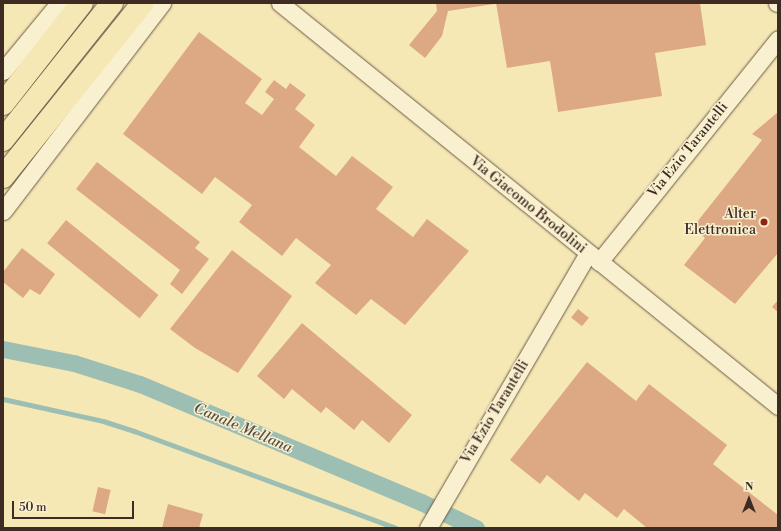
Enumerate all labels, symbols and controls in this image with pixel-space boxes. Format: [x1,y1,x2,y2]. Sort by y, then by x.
street label: Via Ezio Tarantelli [644,99,732,201]
street label: Via Giacomo Brodolini [466,153,590,257]
place label: Alter Elettronica [684,206,756,238]
marker: Alter Elettronica [759,217,769,227]
street label: Via Ezio Tarantelli [457,357,533,467]
water label: Canale Mellana [191,399,295,457]
north arrow [729,479,769,519]
text: N [745,480,753,494]
scale bar [14,493,136,519]
text: 50 m [19,500,47,515]

